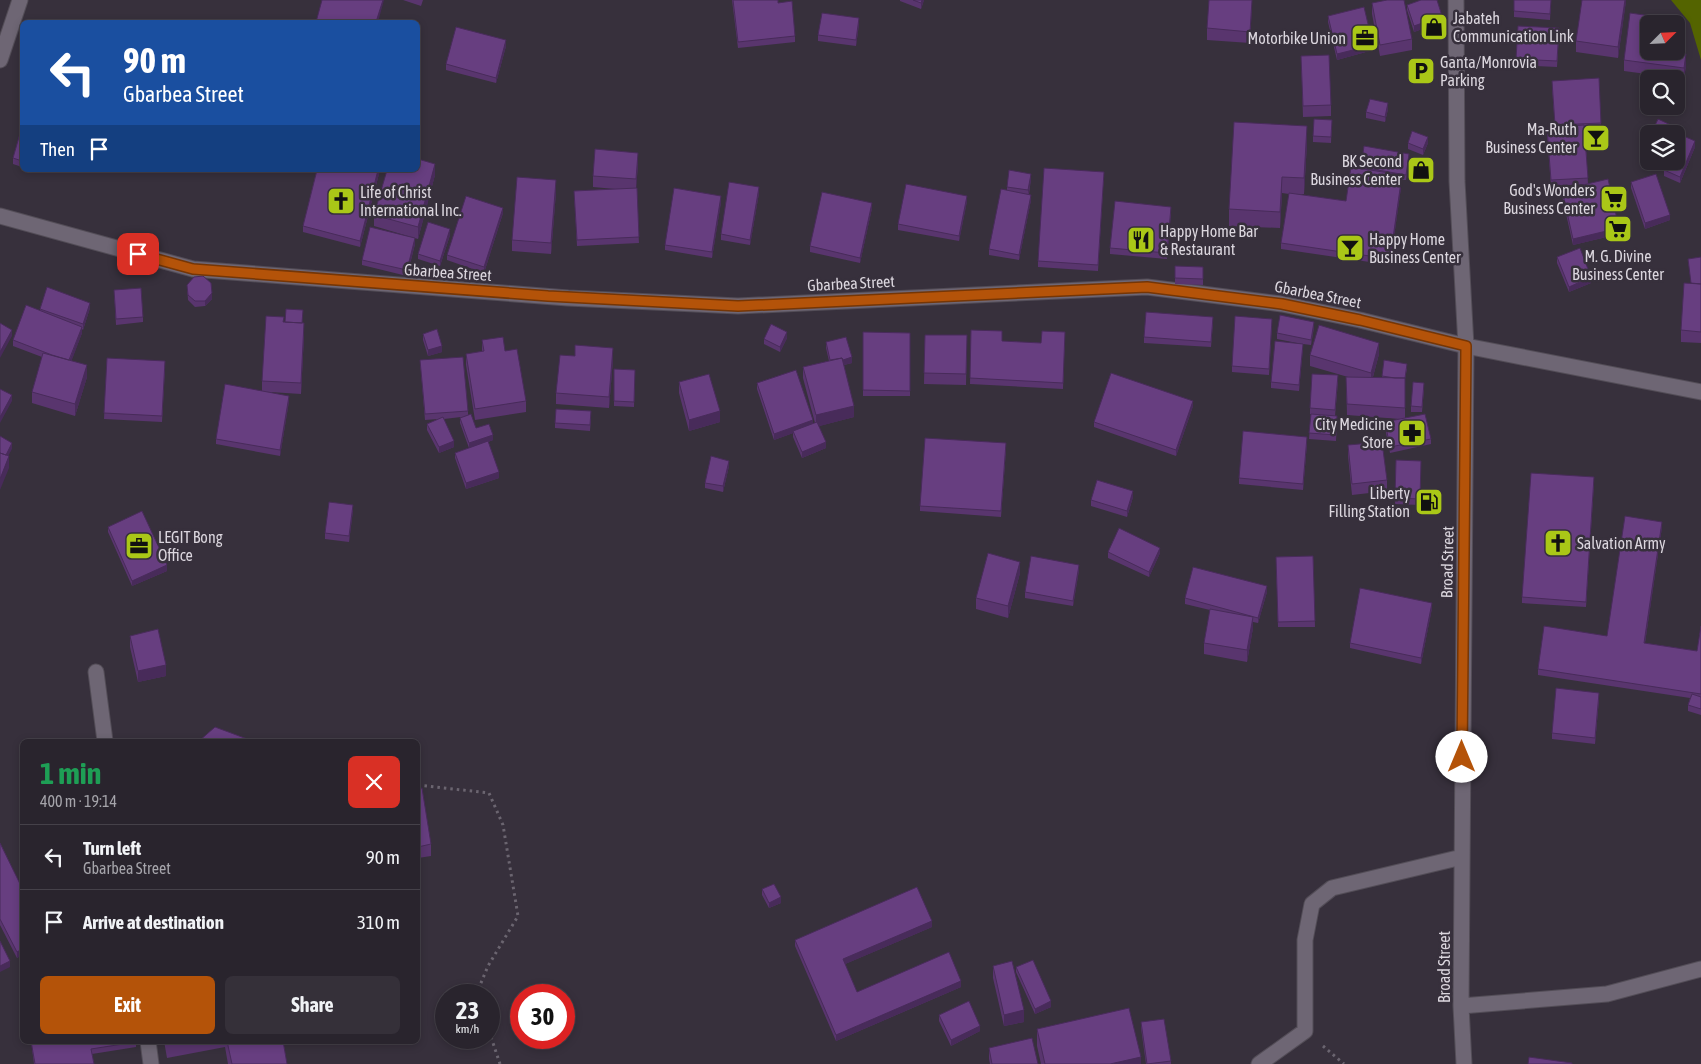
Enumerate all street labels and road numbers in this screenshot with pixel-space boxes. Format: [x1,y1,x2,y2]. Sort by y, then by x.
street label: Gbarbea Street [404,260,493,284]
street label: Gbarbea Street [807,272,896,294]
street label: Gbarbea Street [1273,277,1363,311]
street label: Broad Street [1437,525,1457,598]
street label: Broad Street [1435,931,1453,1003]

